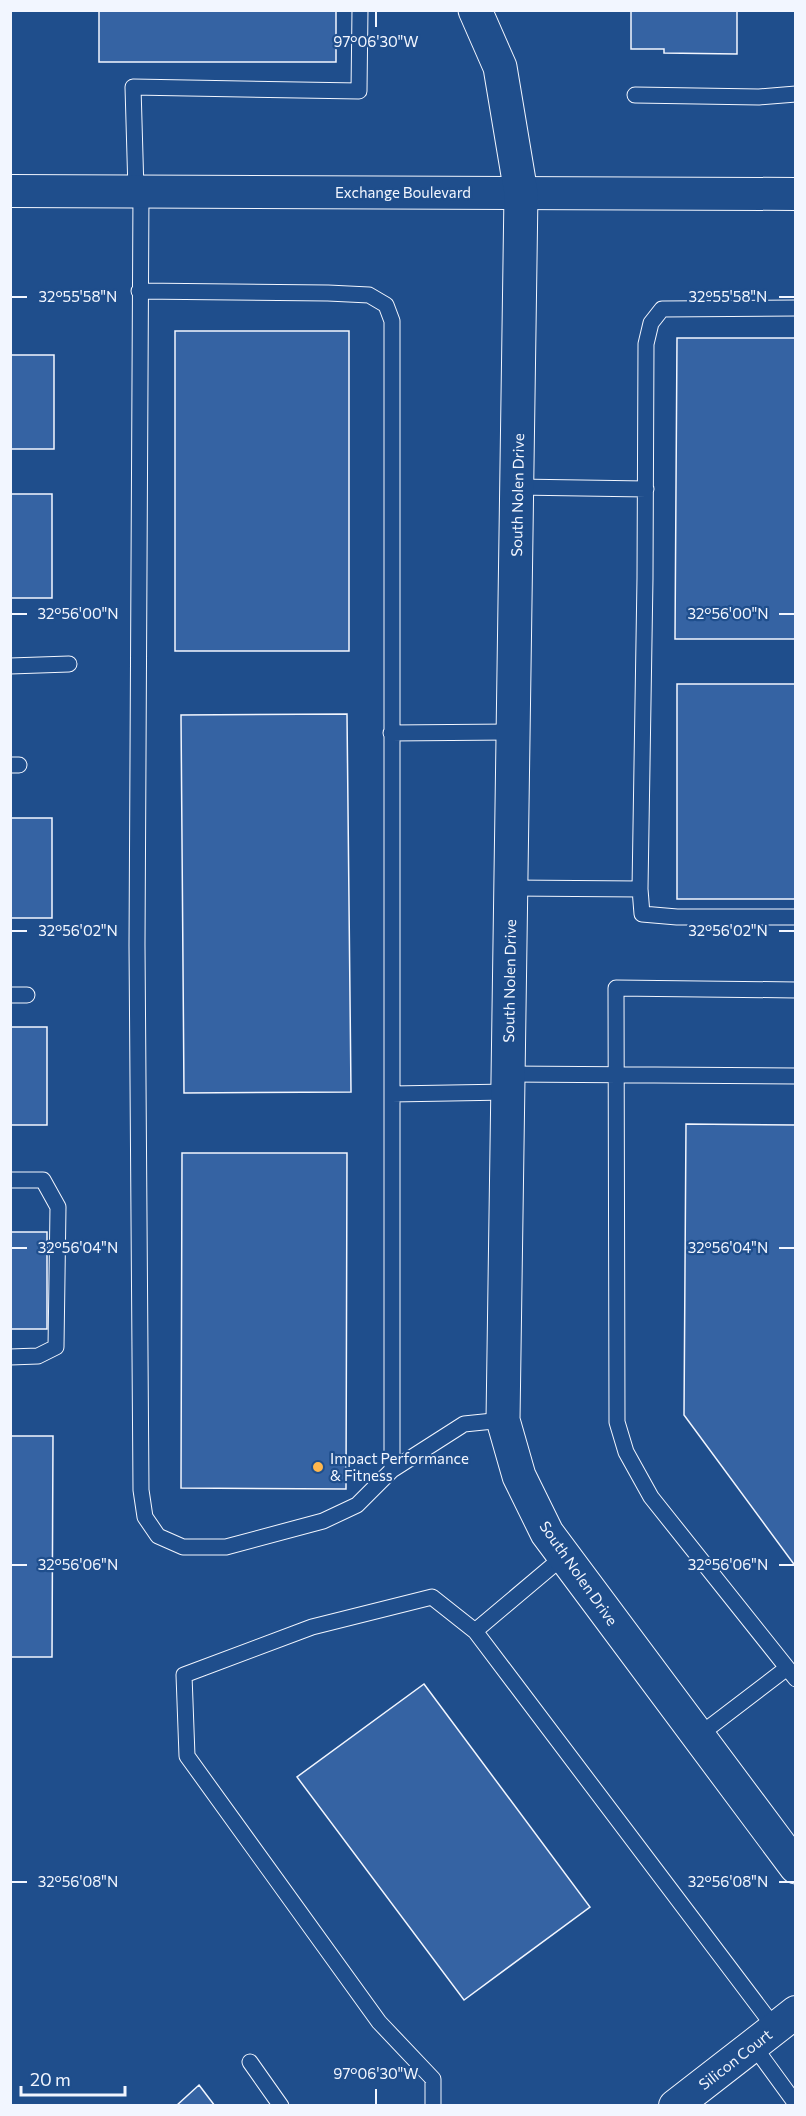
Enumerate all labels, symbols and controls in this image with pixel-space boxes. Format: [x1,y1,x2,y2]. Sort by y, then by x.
text: 97°06'30"W [333,32,419,50]
street label: Exchange Boulevard [335,183,471,201]
text: 32°55'58"N [39,287,117,305]
text: 32°55'58"N [689,287,767,305]
street label: South Nolen Drive [507,433,527,557]
text: 32°56'00"N [37,604,119,622]
text: 32°56'00"N [687,604,769,622]
street label: South Nolen Drive [499,919,519,1043]
text: 32°56'02"N [38,921,118,939]
text: 32°56'02"N [688,921,768,939]
text: 32°56'04"N [38,1238,118,1256]
text: 32°56'04"N [688,1238,768,1256]
place label: Impact Performance & Fitness [330,1449,469,1484]
marker: Impact Performance & Fitness [311,1460,325,1474]
street label: South Nolen Drive [536,1517,622,1629]
text: 32°56'06"N [38,1555,118,1573]
text: 32°56'06"N [688,1555,768,1573]
text: 32°56'08"N [38,1872,118,1890]
text: 32°56'08"N [688,1872,768,1890]
street label: Silicon Court [695,2025,775,2093]
scale bar [21,2059,124,2097]
text: 97°06'30"W [333,2064,419,2082]
text: 20 m [30,2068,71,2090]

